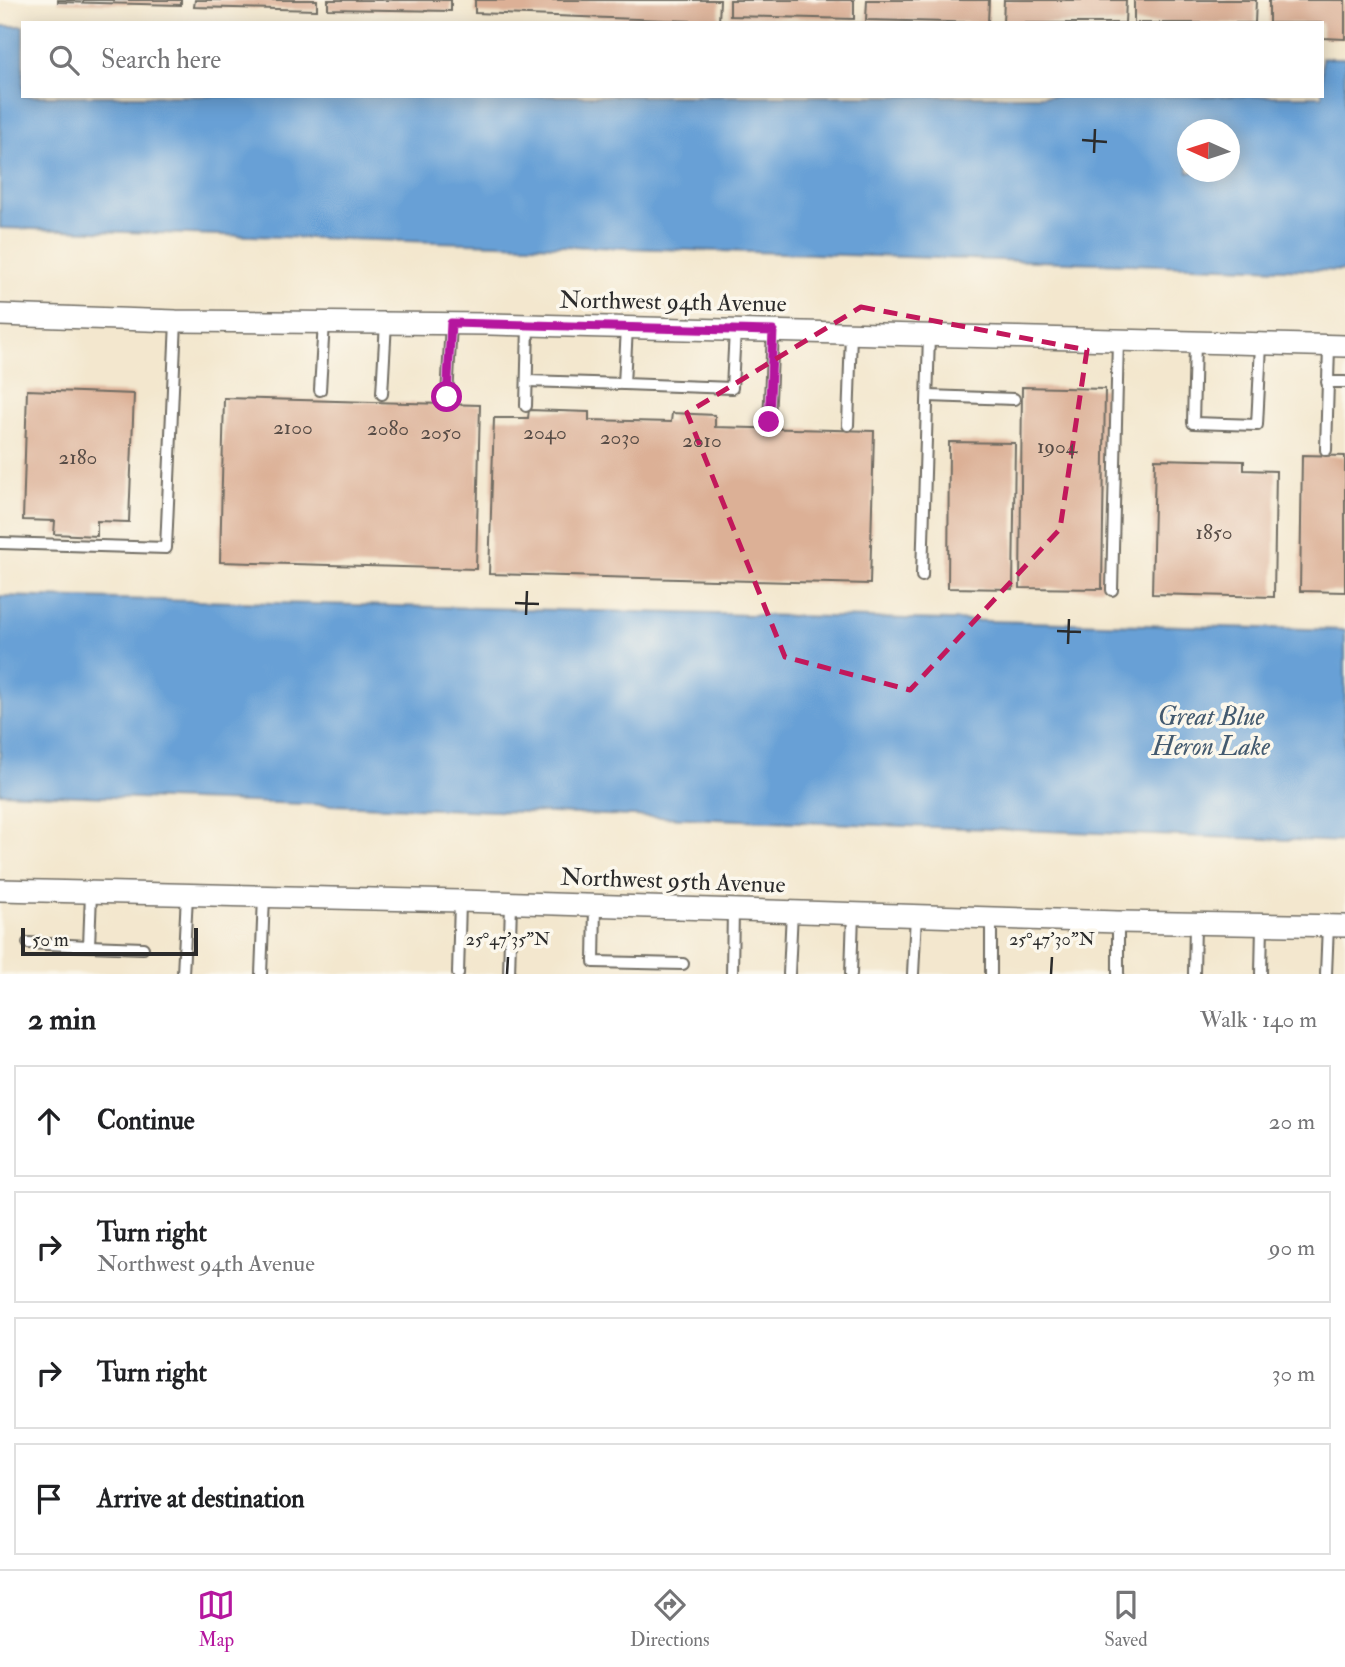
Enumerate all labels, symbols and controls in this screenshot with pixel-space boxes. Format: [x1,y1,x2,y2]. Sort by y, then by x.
search box [21,21,1324,98]
icon: search [45,41,83,79]
text: Search here [101,44,221,76]
north arrow [1177,119,1240,182]
street label: Northwest 94th Avenue [559,285,787,319]
route start [431,381,462,412]
route end [753,406,784,437]
house number: 2100 [273,414,313,441]
house number: 2080 [367,415,409,442]
house number: 2050 [420,419,462,446]
house number: 2040 [523,419,567,446]
house number: 2030 [600,424,640,451]
house number: 2010 [682,427,722,454]
house number: 1904 [1037,433,1079,460]
house number: 2180 [59,444,97,471]
house number: 1850 [1195,519,1233,546]
water label: Great Blue Heron Lake [1151,701,1270,763]
street label: Northwest 95th Avenue [560,862,786,900]
scale bar [21,925,198,957]
text: 50 m [32,928,69,952]
text: 25°47'35"N [466,928,550,951]
text: 25°47'30"N [1009,928,1095,951]
text: 2 min [28,1001,96,1038]
text: Walk · 140 m [1200,1005,1317,1034]
icon: ahead [30,1102,68,1140]
text: Continue [97,1105,195,1137]
text: 20 m [1269,1107,1315,1136]
text: Turn right [97,1217,207,1249]
icon: right [30,1228,68,1266]
text: 90 m [1269,1233,1315,1262]
text: Northwest 94th Avenue [97,1249,315,1278]
icon: right [30,1354,68,1392]
text: Turn right [97,1357,207,1389]
text: 30 m [1272,1359,1315,1388]
icon: arrive [30,1480,68,1518]
text: Arrive at destination [97,1483,305,1515]
tab: Map [197,1586,235,1652]
tab: Directions [630,1586,710,1652]
tab: Saved [1104,1586,1148,1652]

